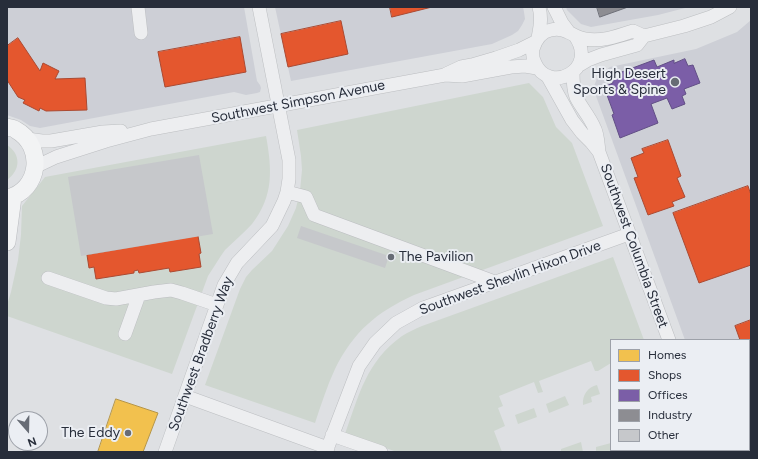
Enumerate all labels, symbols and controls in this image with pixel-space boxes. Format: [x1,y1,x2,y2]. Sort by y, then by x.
place label: High Desert Sports & Spine [573,66,666,98]
marker: High Desert Sports & Spine [669,76,681,88]
street label: Southwest Simpson Avenue [210,77,386,127]
street label: Southwest Columbia Street [596,162,672,330]
street label: Southwest Shevlin Hixon Drive [417,237,603,319]
place label: The Pavilion [399,249,473,265]
marker: The Pavilion [386,252,396,262]
street label: Southwest Bradberry Way [165,274,237,434]
legend [610,339,750,451]
text: Homes [648,348,686,362]
text: Shops [648,368,682,382]
text: Offices [648,388,688,402]
text: Industry [648,408,692,422]
north arrow [8,411,48,451]
place label: The Eddy [61,425,120,441]
marker: The Eddy [123,428,133,438]
text: Other [648,428,679,442]
text: N [26,434,38,449]

